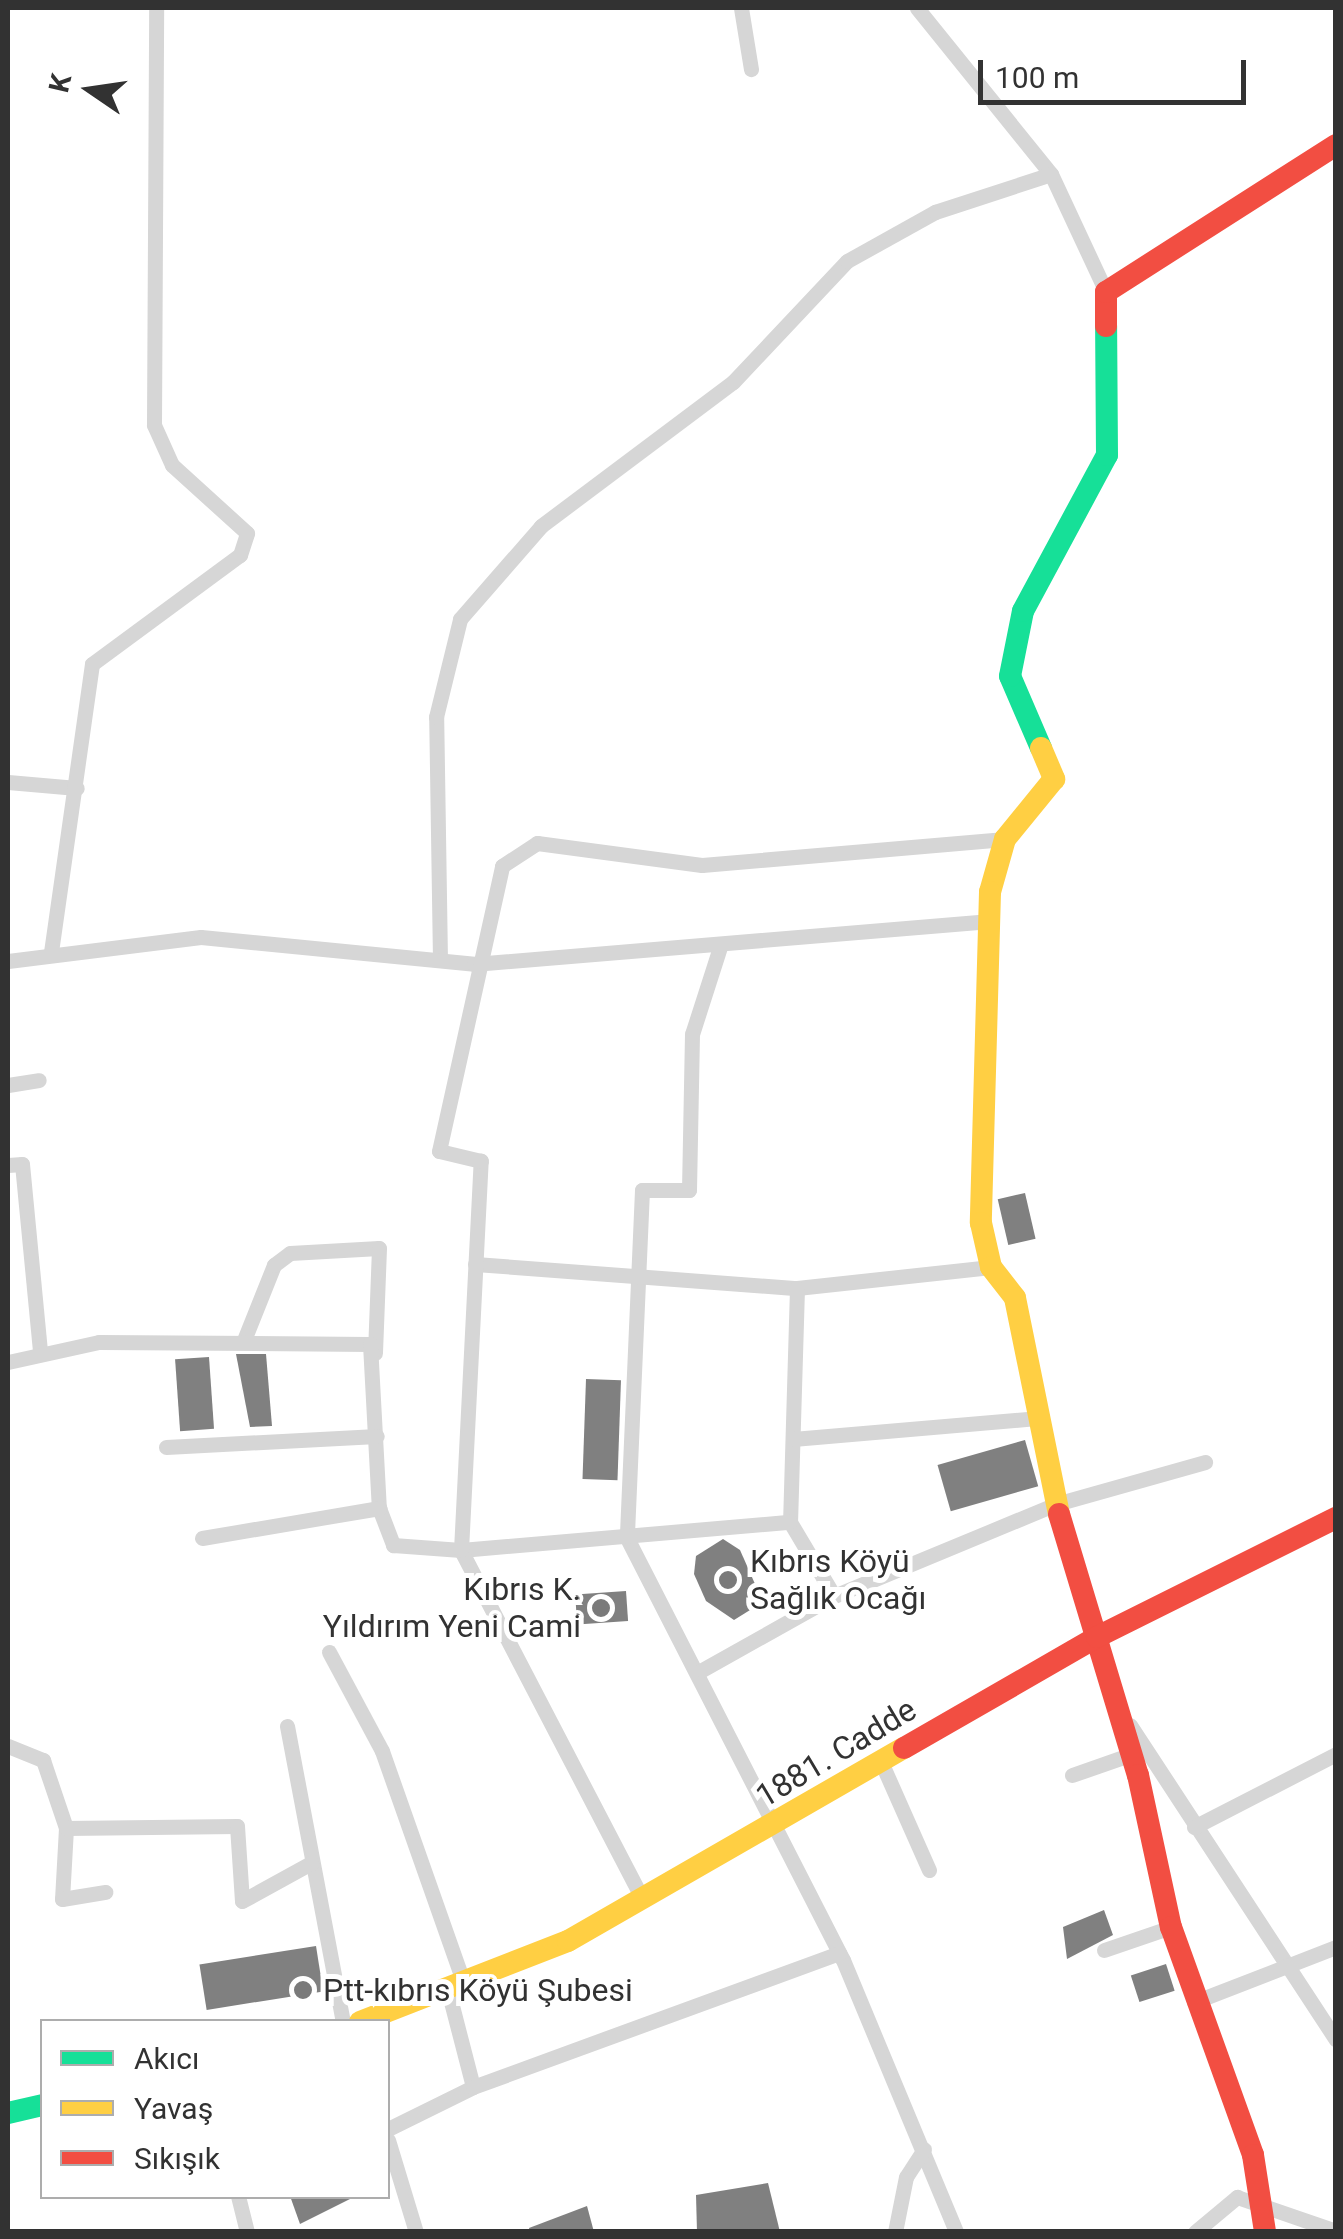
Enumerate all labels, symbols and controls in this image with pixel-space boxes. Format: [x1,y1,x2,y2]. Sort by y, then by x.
north arrow [40,40,140,140]
scale bar [983,40,1250,102]
text: 100 m [995,60,1079,95]
text: K [42,71,78,96]
place label: Kıbrıs Köyü Sağlık Ocağı [750,1543,926,1618]
marker: Kıbrıs Köyü Sağlık Ocağı [715,1567,741,1593]
place label: Kıbrıs K. Yıldırım Yeni Cami [323,1571,581,1646]
marker: Kıbrıs K. Yıldırım Yeni Cami [590,1597,612,1619]
street label: 1881. Cadde [749,1690,923,1816]
place label: Ptt-kıbrıs Köyü Şubesi [323,1971,633,2009]
marker: Ptt-kıbrıs Köyü Şubesi [292,1979,314,2001]
legend [40,2019,390,2199]
text: Akıcı [134,2041,199,2076]
text: Yavaş [134,2091,213,2126]
text: Sıkışık [134,2141,220,2176]

